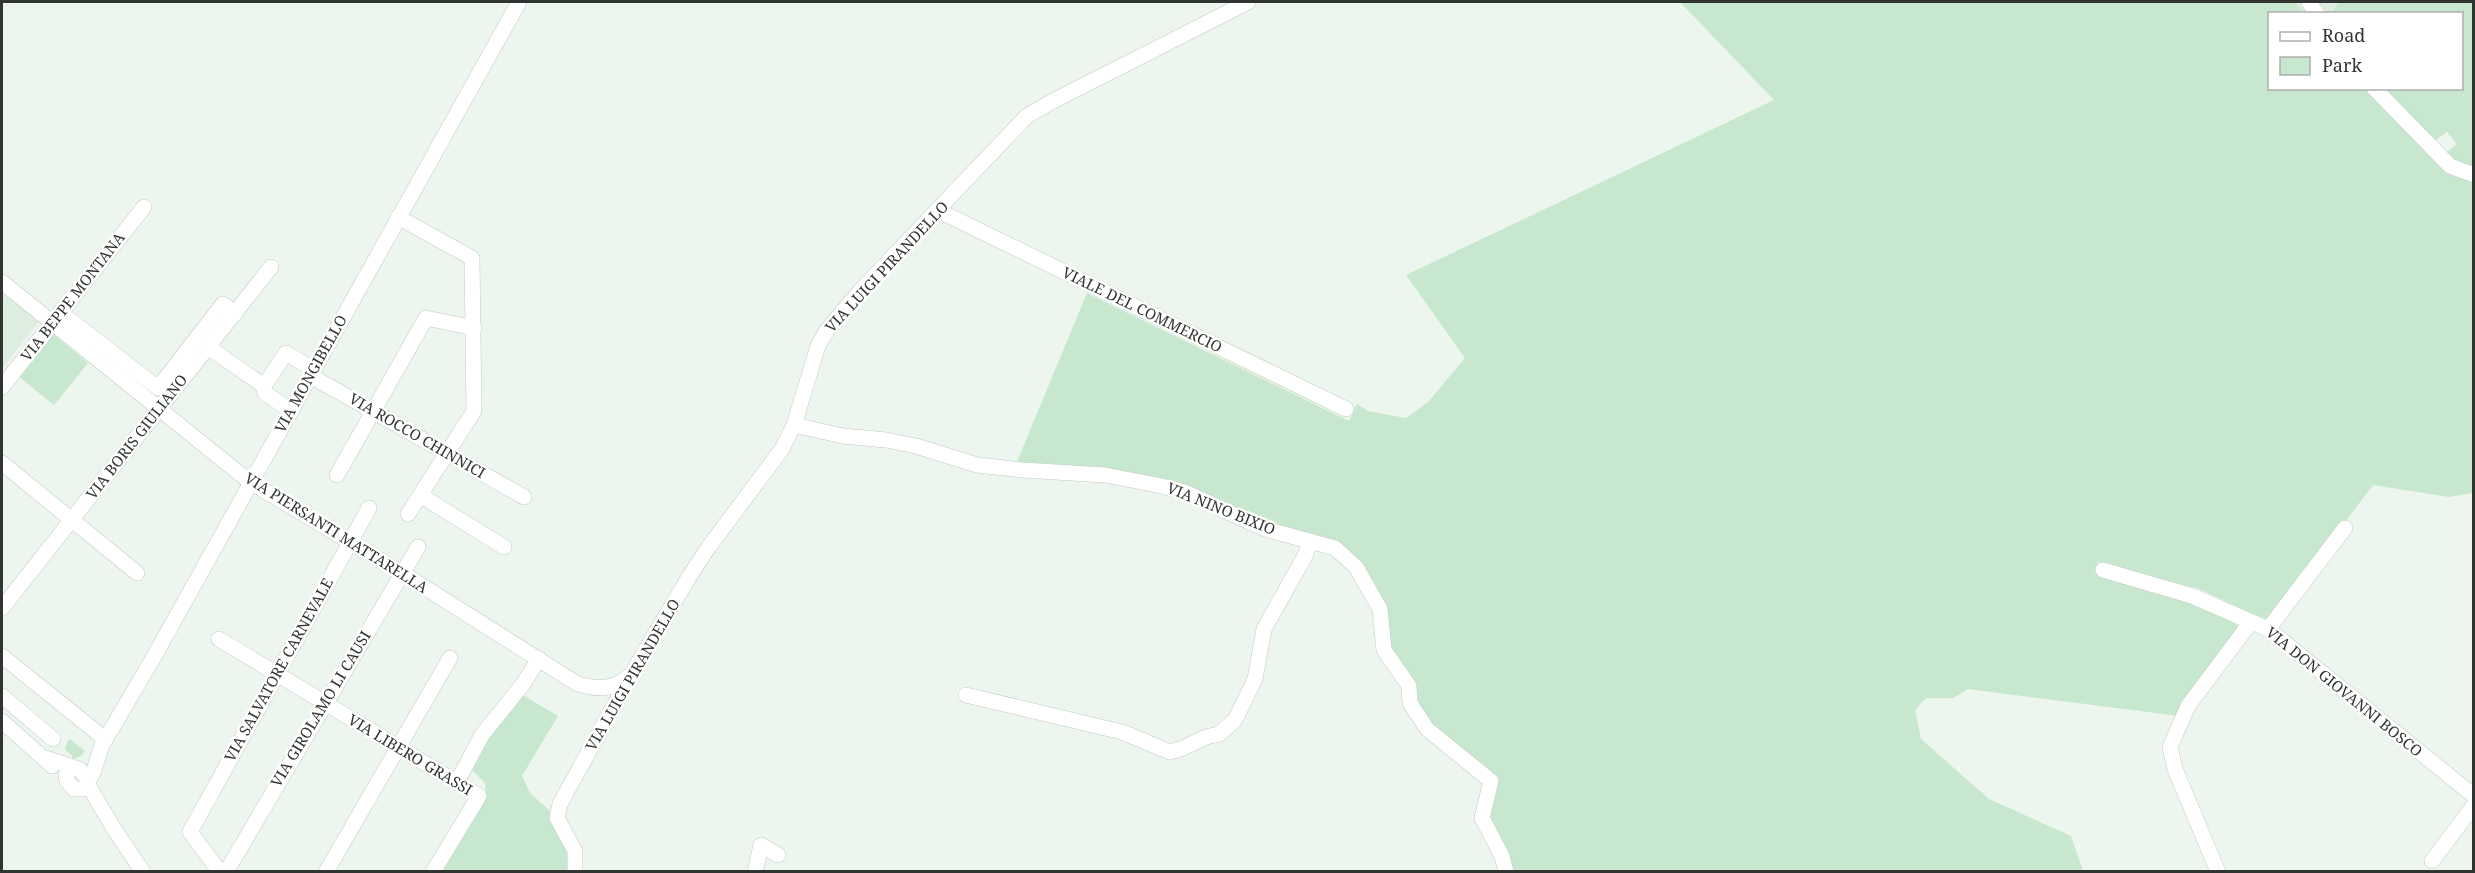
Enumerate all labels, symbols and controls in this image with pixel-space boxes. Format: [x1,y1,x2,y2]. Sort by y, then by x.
legend [2268,12,2463,90]
text: Road [2322,23,2365,47]
text: Park [2322,53,2362,77]
street label: VIA LUIGI PIRANDELLO [820,196,952,336]
street label: VIA BEPPE MONTANA [16,228,129,365]
street label: VIALE DEL COMMERCIO [1059,262,1226,357]
street label: VIA MONGIBELLO [269,311,351,436]
street label: VIA BORIS GIULIANO [81,370,191,503]
street label: VIA ROCCO CHINNICI [346,388,489,482]
street label: VIA PIERSANTI MATTARELLA [241,467,432,597]
street label: VIA NINO BIXIO [1164,477,1279,539]
street label: VIA SALVATORE CARNEVALE [219,574,337,765]
street label: VIA LUIGI PIRANDELLO [580,595,684,754]
street label: VIA DON GIOVANNI BOSCO [2262,622,2427,761]
street label: VIA GIROLAMO LI CAUSI [266,627,375,790]
street label: VIA LIBERO GRASSI [345,709,476,799]

